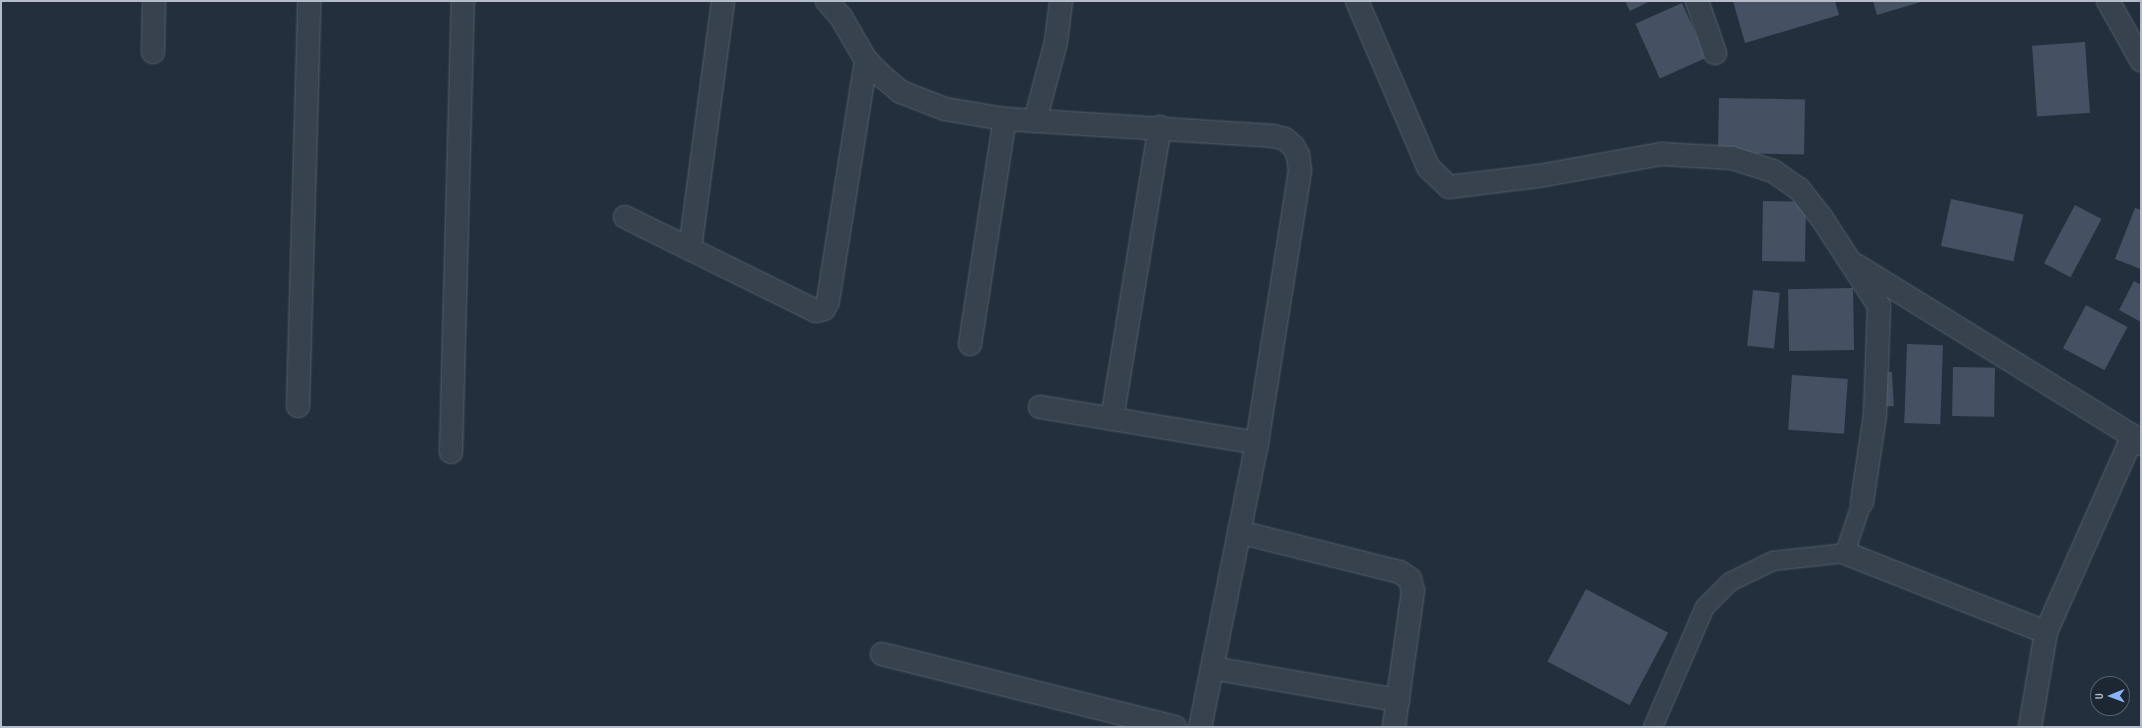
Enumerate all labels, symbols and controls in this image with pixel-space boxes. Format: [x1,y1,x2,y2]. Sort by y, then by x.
north arrow [2090,676,2130,716]
text: U [2092,693,2106,699]

